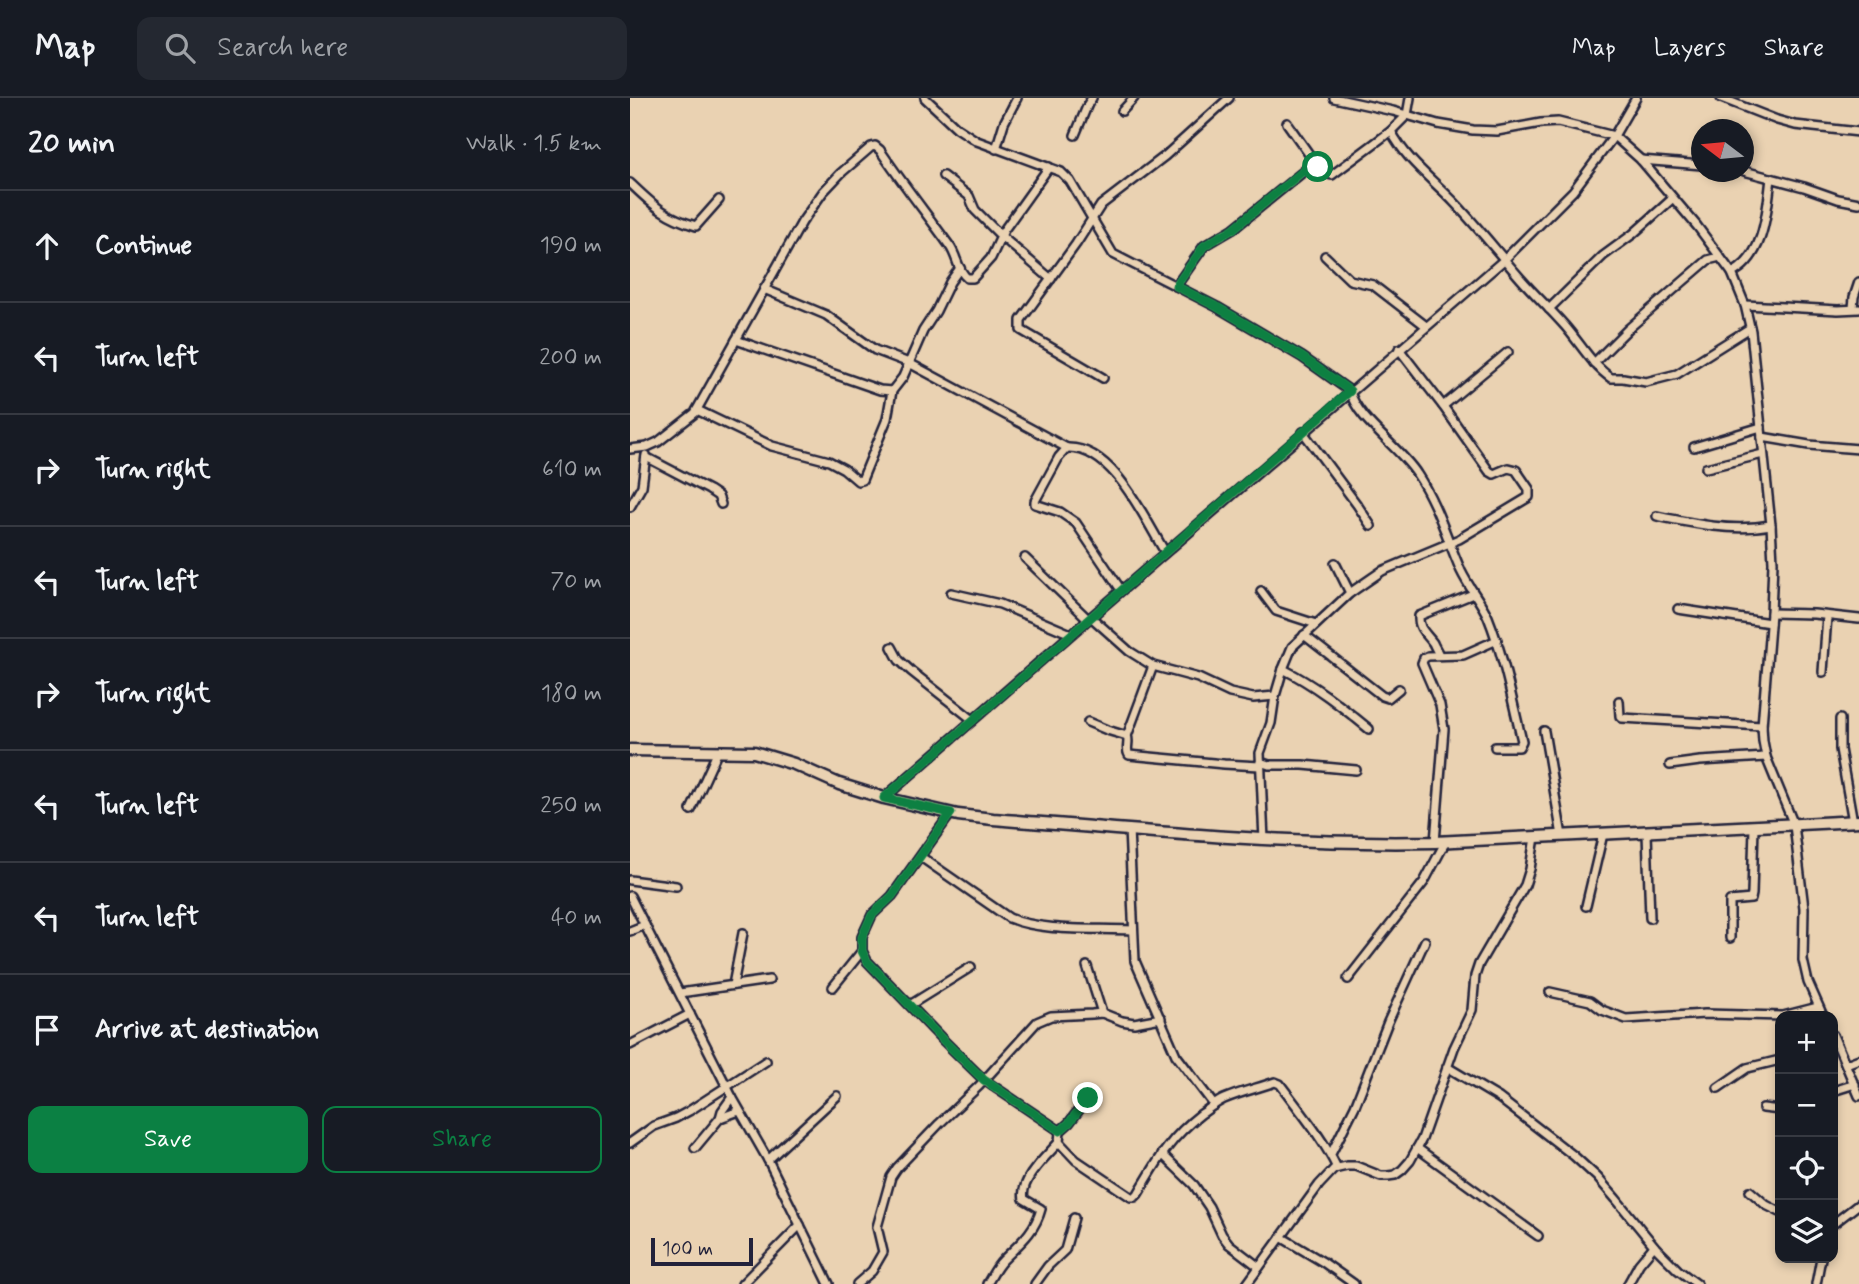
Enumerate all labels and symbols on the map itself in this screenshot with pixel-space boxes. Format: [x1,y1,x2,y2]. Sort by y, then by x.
north arrow [1691,119,1754,182]
route start [1302,151,1333,182]
route end [1072,1082,1103,1113]
scale bar [651,1235,752,1267]

